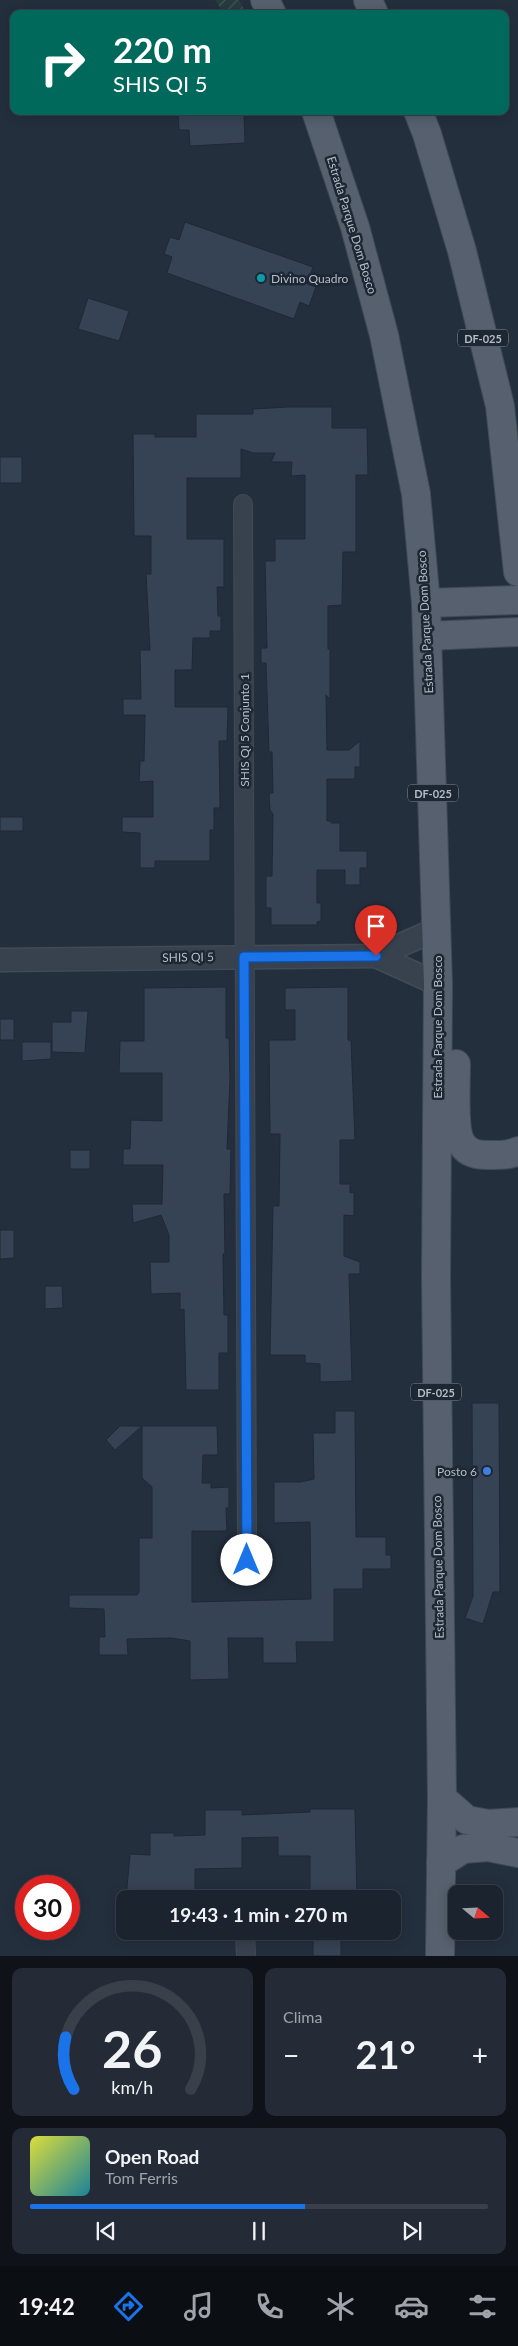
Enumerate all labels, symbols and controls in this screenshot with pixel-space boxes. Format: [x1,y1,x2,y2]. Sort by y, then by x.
text: 220 m [113,28,212,70]
icon: right [30,30,95,95]
text: SHIS QI 5 [113,70,208,97]
street label: Estrada Parque Dom Bosco [324,154,380,296]
place label: Divino Quadro [271,271,349,286]
marker: Divino Quadro [255,272,267,284]
road number: DF-025 [458,329,508,346]
street label: Estrada Parque Dom Bosco [414,550,436,694]
street label: SHIS QI 5 Conjunto 1 [237,673,252,787]
road number: DF-025 [408,784,458,801]
pin [355,905,397,956]
icon: arrive [362,912,390,940]
street label: SHIS QI 5 [162,949,214,965]
street label: Estrada Parque Dom Bosco [430,955,445,1099]
road number: DF-025 [411,1384,461,1400]
place label: Posto 6 [437,1464,477,1479]
marker: Posto 6 [481,1465,493,1477]
street label: Estrada Parque Dom Bosco [429,1495,447,1639]
position arrow [220,1533,272,1585]
speed limit sign: 30 [15,1875,80,1940]
north arrow [448,1885,502,1940]
map controls [448,1885,503,1940]
text: 19:43 · 1 min · 270 m [169,1903,348,1926]
text: Clima [283,2007,322,2026]
text: 26 [102,2017,163,2079]
text: 21° [356,2031,415,2077]
text: − [283,2038,299,2072]
text: + [472,2038,488,2072]
text: km/h [112,2076,153,2098]
text: Open Road [105,2145,199,2168]
text: Tom Ferris [105,2168,178,2187]
icon: previous [92,2217,120,2245]
icon: pause [245,2217,273,2245]
icon: next [398,2217,426,2245]
icon: directions [111,2289,146,2324]
icon: music [181,2289,216,2324]
icon: phone [252,2289,287,2324]
icon: climate [323,2289,358,2324]
icon: car [394,2289,429,2324]
icon: filters [465,2289,500,2324]
text: 19:42 [18,2293,75,2320]

